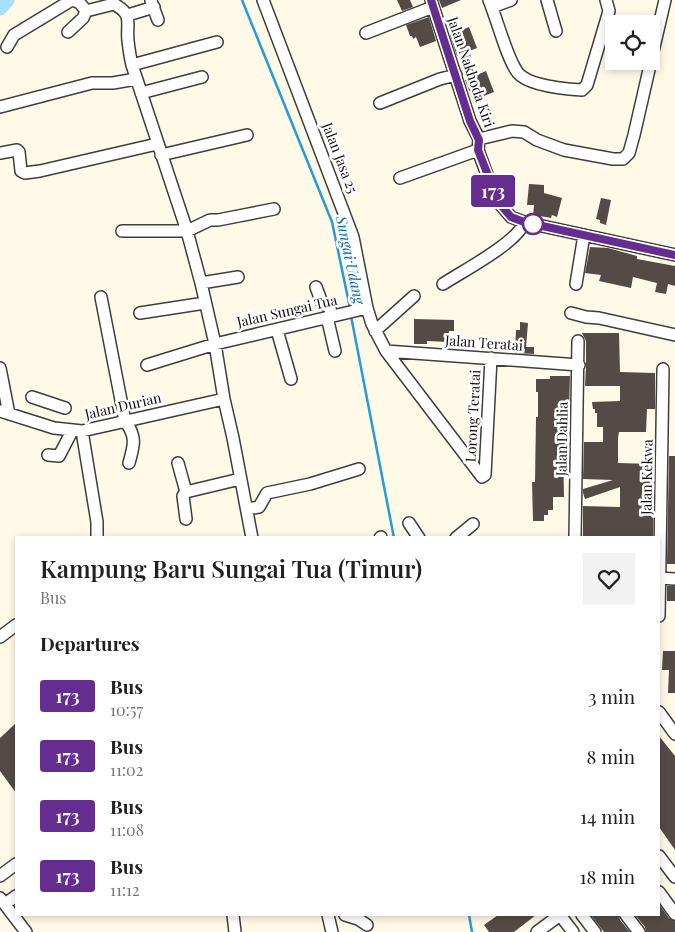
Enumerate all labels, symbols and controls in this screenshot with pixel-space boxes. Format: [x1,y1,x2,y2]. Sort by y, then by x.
street label: Jalan Nakhoda Kiri [443,13,499,130]
map controls [605,15,660,70]
button: locate [605,15,660,70]
street label: Jalan Jasa 25 [318,119,363,196]
line badge: 173 [464,175,522,207]
text: 173 [481,179,505,203]
water label: Sungai Udang [332,213,370,307]
unlabelled marker [522,213,544,235]
street label: Jalan Sungai Tua [234,290,339,331]
street label: Jalan Teratai [443,330,524,355]
street label: Lorong Teratai [461,369,484,463]
street label: Jalan Durian [82,387,164,424]
street label: Jalan Dahlia [551,402,572,477]
street label: Jalan Kekwa [636,439,657,516]
text: Kampung Baru Sungai Tua (Timur) [40,552,422,584]
button: heart [583,553,635,605]
text: Bus [40,587,66,608]
text: Departures [40,630,140,656]
text: Bus [110,673,143,699]
text: 3 min [588,683,635,709]
text: 173 [56,684,79,708]
text: 10:57 [110,699,143,720]
text: Bus [110,733,143,759]
text: 8 min [587,743,635,769]
text: 173 [56,744,79,768]
text: 11:02 [110,759,143,780]
text: Bus [110,793,143,819]
text: 14 min [580,803,635,829]
text: 173 [56,804,79,828]
text: 11:08 [110,819,144,840]
text: Bus [110,853,143,879]
text: 18 min [580,863,635,889]
text: 173 [56,864,79,888]
text: 11:12 [110,879,140,900]

